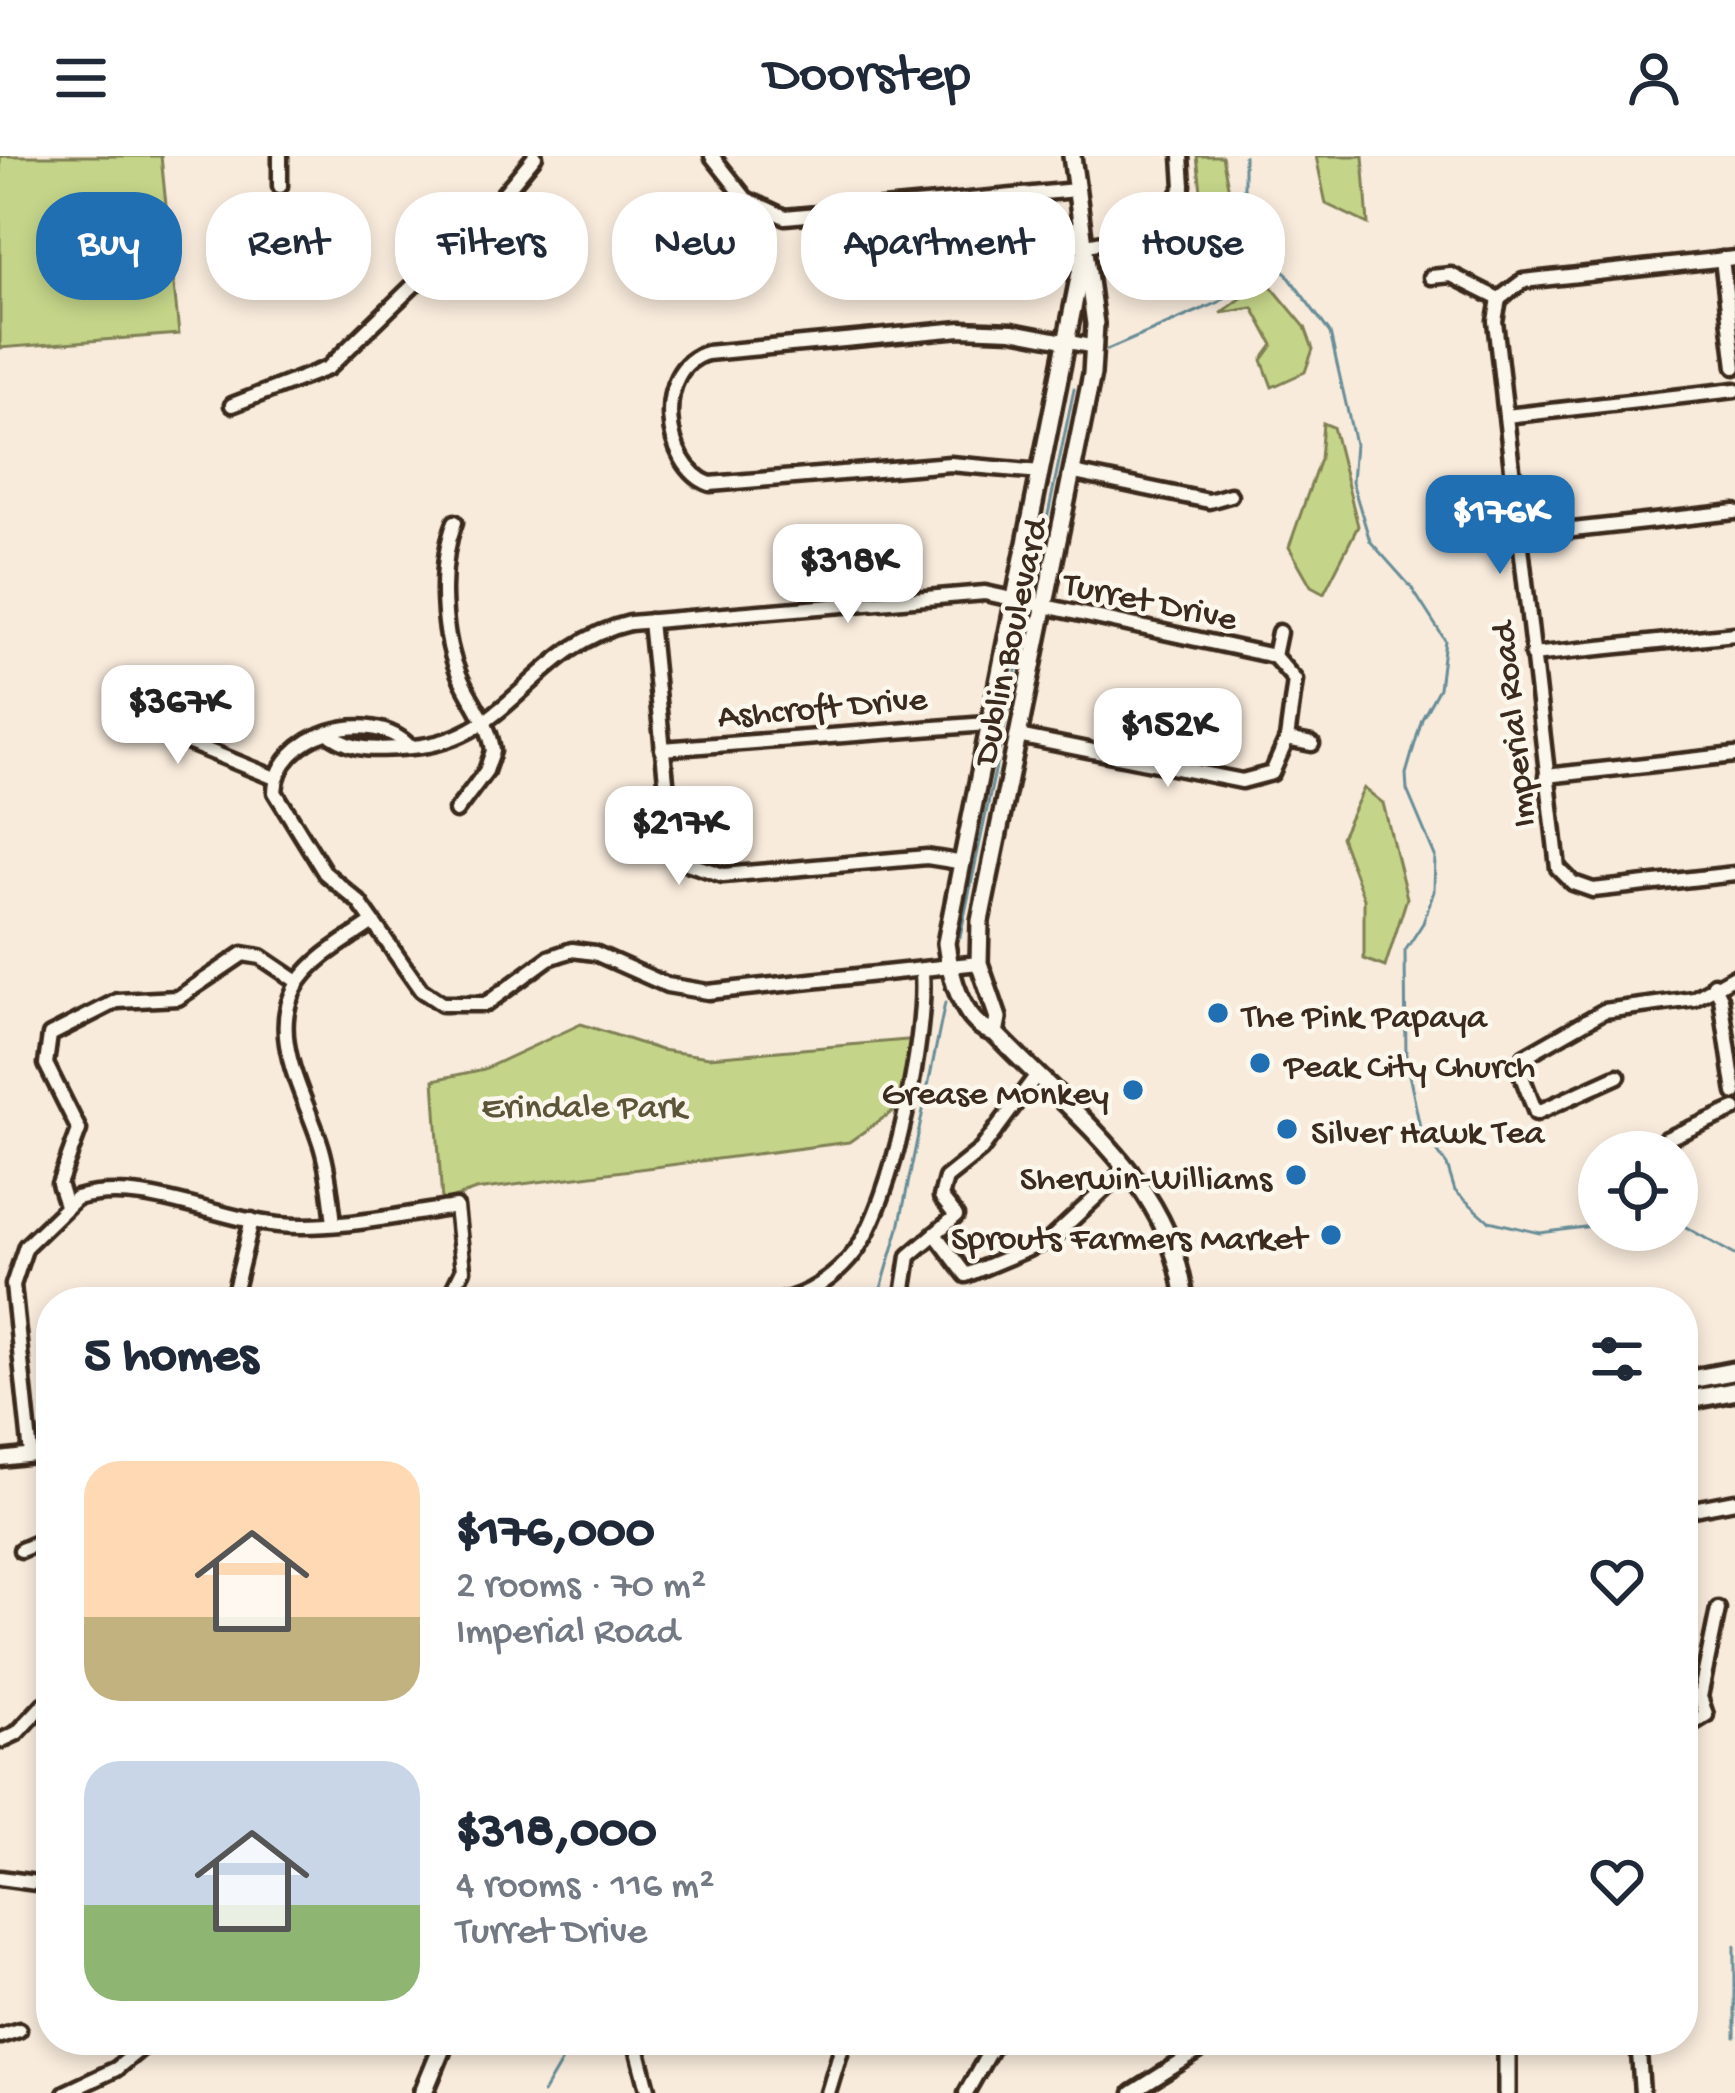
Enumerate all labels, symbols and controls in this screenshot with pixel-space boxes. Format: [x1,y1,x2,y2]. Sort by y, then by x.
icon: menu [48,45,114,111]
icon: person [1621,45,1687,111]
text: Doorstep [764,46,971,110]
chip: Buy [36,192,182,300]
chip: Rent [206,192,371,300]
chip: Filters [395,192,588,300]
chip: New [612,192,777,300]
chip: Apartment [801,192,1075,300]
chip: House [1099,192,1285,300]
pin: $176K [1416,475,1584,577]
text: $176K [1453,491,1547,537]
street label: Dublin Boulevard [966,512,1061,771]
pin: $318K [764,524,932,626]
text: $318K [800,540,896,586]
street label: Turret Drive [1057,565,1241,644]
street label: Imperial Road [1484,617,1549,829]
pin: $367K [94,665,262,767]
street label: Ashcroft Drive [716,680,930,741]
text: $367K [128,681,228,727]
pin: $152K [1084,688,1252,790]
text: $152K [1121,704,1215,750]
pin: $217K [595,786,763,888]
text: $217K [632,802,726,848]
place label: The Pink Papaya [1240,998,1488,1041]
marker: The Pink Papaya [1205,1000,1231,1026]
place label: Peak City Church [1283,1048,1535,1091]
marker: Peak City Church [1247,1050,1273,1076]
place label: Grease Monkey [882,1075,1109,1118]
marker: Grease Monkey [1120,1077,1146,1103]
park label: Erindale Park [482,1088,689,1131]
place label: Silver Hawk Tea [1311,1114,1546,1157]
marker: Silver Hawk Tea [1274,1116,1300,1142]
map controls [1578,1131,1698,1251]
button: locate [1578,1131,1698,1251]
place label: Sherwin-Williams [1020,1160,1274,1203]
marker: Sherwin-Williams [1283,1162,1309,1188]
place label: Sprouts Farmers Market [951,1220,1310,1263]
marker: Sprouts Farmers Market [1318,1222,1344,1248]
icon: filters [1584,1326,1650,1392]
text: 5 homes [84,1329,258,1389]
text: $176,000 [456,1505,655,1565]
icon: home [180,1509,324,1653]
icon: heart [1584,1548,1650,1614]
text: 2 rooms · 70 m² [456,1565,706,1611]
text: Imperial Road [456,1611,679,1657]
text: $318,000 [456,1805,657,1865]
icon: home [180,1809,324,1953]
icon: heart [1584,1848,1650,1914]
text: 4 rooms · 116 m² [456,1865,714,1911]
text: Turret Drive [456,1911,647,1957]

